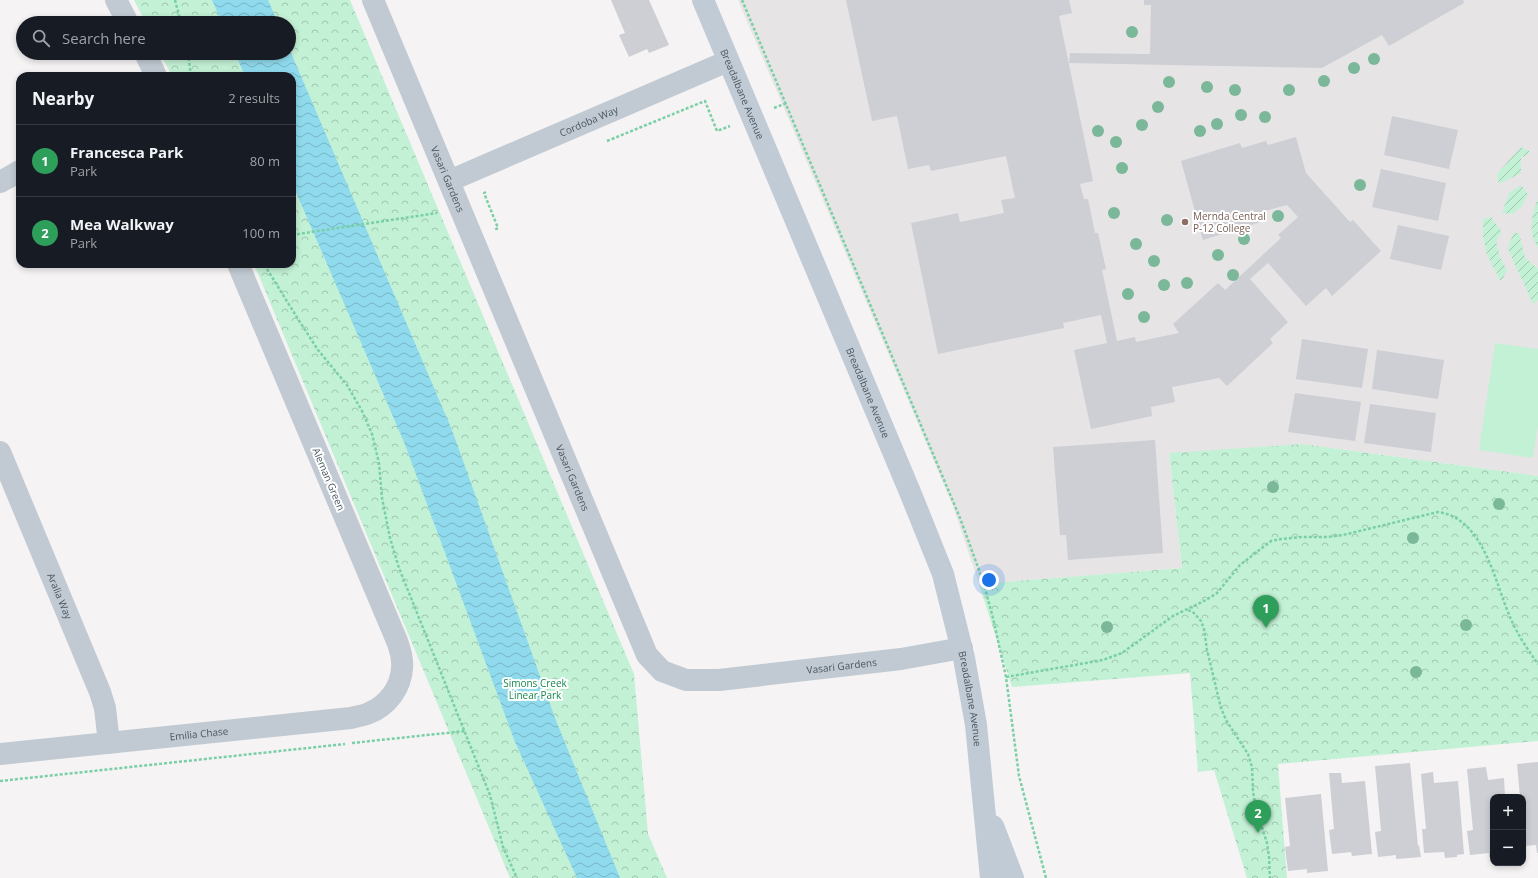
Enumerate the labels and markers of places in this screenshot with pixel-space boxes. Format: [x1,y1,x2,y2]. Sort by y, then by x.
place label: Mernda Central P-12 College [1193,209,1266,235]
marker: Mernda Central P-12 College [1180,217,1190,227]
pin: 1 [1253,595,1279,628]
pin: 2 [1245,800,1271,833]

